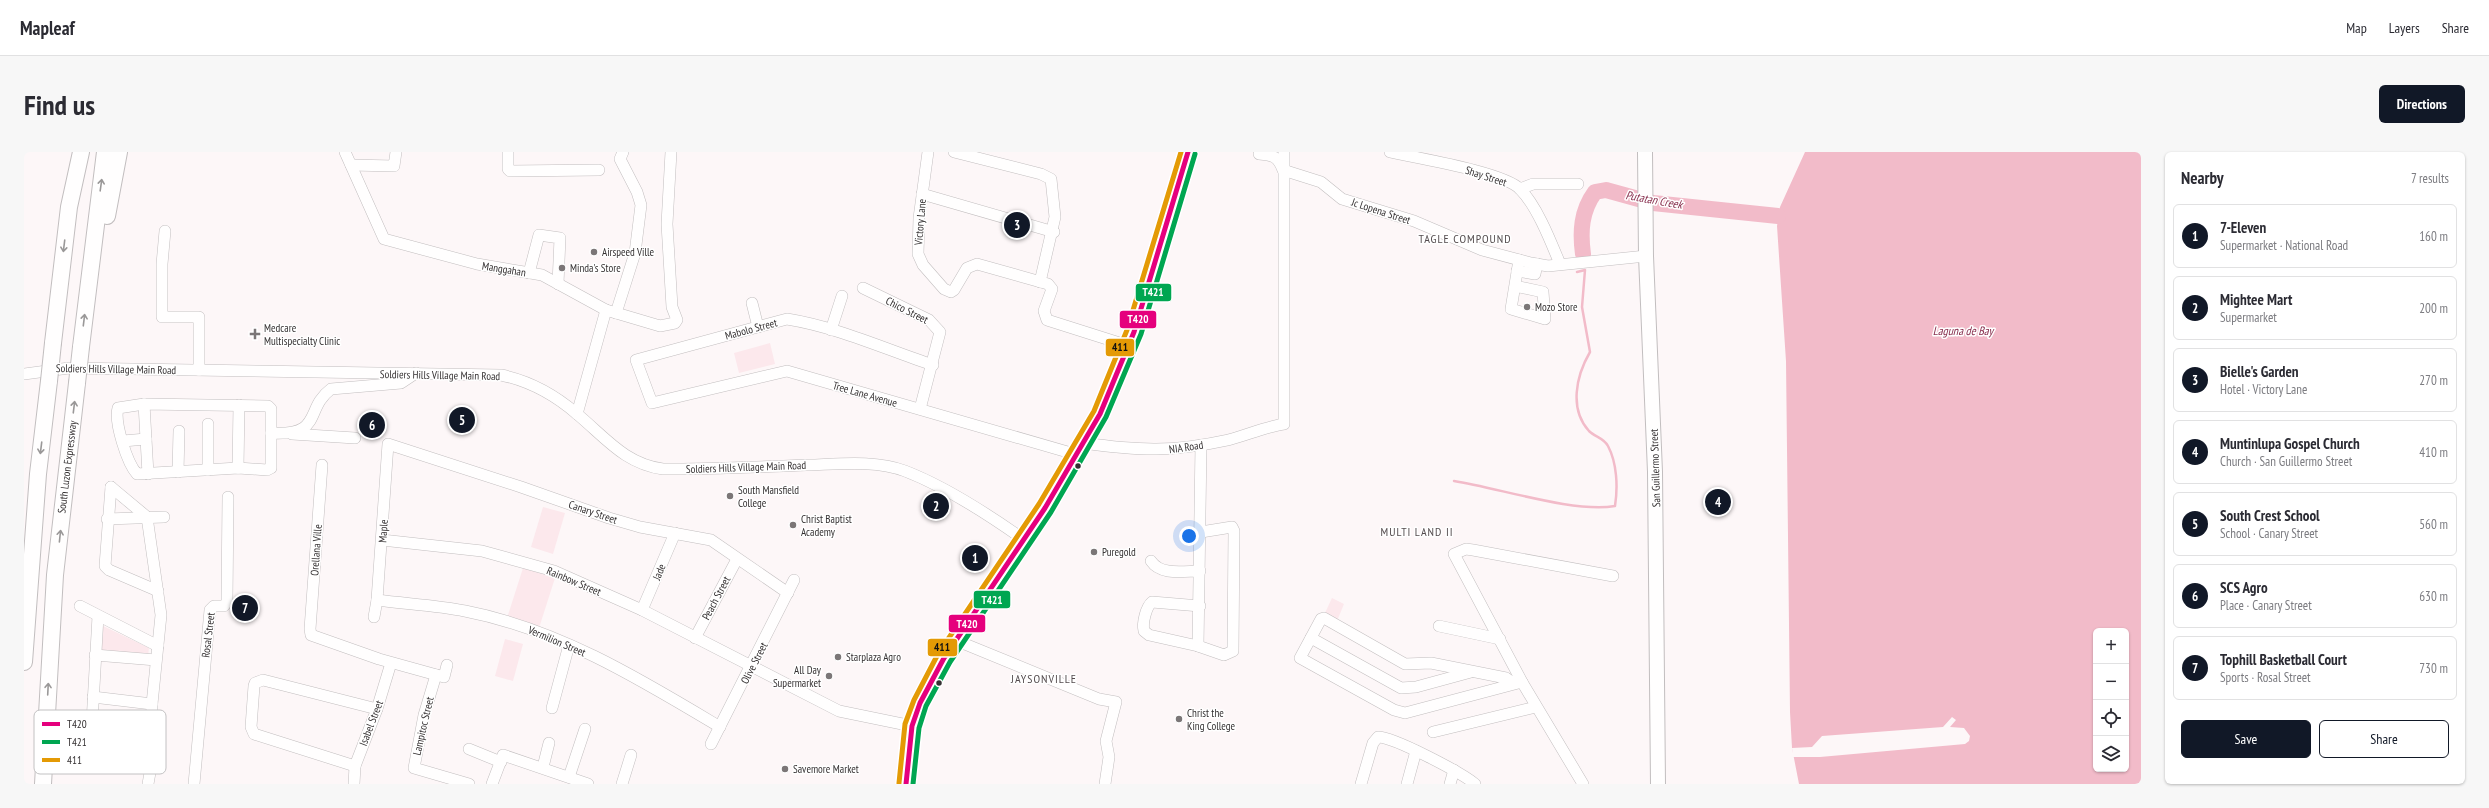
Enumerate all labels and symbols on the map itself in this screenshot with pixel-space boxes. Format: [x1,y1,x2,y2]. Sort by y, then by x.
street label: Shay Street [1463,163,1509,189]
one-way arrow [97,179,105,192]
water label: Putatan Creek [1625,187,1685,212]
street label: Jc Lopena Street [1349,195,1412,227]
street label: Victory Lane [911,198,929,247]
pin: 3 [1004,210,1030,240]
district label: TAGLE COMPOUND [1418,231,1512,246]
one-way arrow [61,239,68,252]
place label: Airspeed Ville [602,245,655,259]
marker: Airspeed Ville [589,247,599,257]
street label: Manggahan [481,259,527,279]
place label: Minda's Store [570,261,621,275]
marker: Minda's Store [557,263,567,273]
line badge: T421 [1135,283,1172,302]
text: T421 [1143,285,1164,299]
street label: Chico Street [883,293,931,327]
place label: Mozo Store [1535,300,1578,314]
marker: Mozo Store [1522,302,1532,312]
line badge: T420 [1119,310,1157,329]
text: T420 [1128,312,1149,326]
one-way arrow [80,314,88,327]
street label: Mabolo Street [723,315,779,343]
place label: Medcare Multispecialty Clinic [264,321,340,348]
water label: Laguna de Bay [1933,323,1995,338]
marker: Medcare Multispecialty Clinic [249,328,261,340]
line badge: 411 [1105,338,1135,357]
text: 411 [1112,340,1128,354]
street label: Soldiers Hills Village Main Road [56,361,177,377]
street label: Soldiers Hills Village Main Road [380,367,501,383]
street label: Tree Lane Avenue [831,378,899,410]
one-way arrow [70,401,78,414]
pin: 5 [449,405,475,435]
pin: 6 [359,410,385,440]
street label: South Luzon Expressway [54,419,80,514]
street label: San Guillermo Street [1647,429,1663,507]
street label: NIA Road [1168,438,1204,456]
one-way arrow [37,441,45,454]
street label: Soldiers Hills Village Main Road [686,458,807,476]
unlabelled marker [1073,461,1083,471]
place label: South Mansfield College [738,483,799,510]
pin: 4 [1705,487,1731,517]
marker: South Mansfield College [725,491,735,501]
pin: 2 [923,491,949,521]
street label: Canary Street [567,497,619,527]
place label: Christ Baptist Academy [801,512,852,539]
street label: Maple [375,518,391,543]
marker: Christ Baptist Academy [788,520,798,530]
street label: Orellana Ville [307,523,325,576]
district label: MULTI LAND II [1380,524,1454,539]
your location [1179,526,1199,546]
one-way arrow [56,530,63,543]
pin: 1 [962,543,988,573]
place label: Puregold [1102,545,1136,559]
marker: Puregold [1089,547,1099,557]
street label: Jade [649,561,669,583]
street label: Rainbow Street [545,563,603,599]
street label: Peach Street [699,574,733,622]
line badge: T421 [973,590,1011,609]
pin: 7 [232,593,258,623]
text: T421 [982,593,1003,607]
street label: Rosal Street [198,612,218,658]
line badge: T420 [948,614,986,633]
text: T420 [957,617,978,631]
street label: Vermilion Street [525,622,588,659]
line badge: 411 [927,638,958,657]
street label: Olive Street [738,640,770,686]
text: 411 [934,640,950,654]
place label: Starplaza Agro [846,650,901,664]
marker: Starplaza Agro [833,652,843,662]
place label: All Day Supermarket [773,663,822,690]
marker: All Day Supermarket [824,671,834,681]
district label: JAYSONVILLE [1010,671,1077,686]
unlabelled marker [934,678,944,688]
one-way arrow [44,683,52,696]
street label: Lampitoc Street [409,695,437,757]
street label: Isabel Street [356,698,386,748]
place label: Christ the King College [1187,706,1236,733]
legend [34,710,166,774]
marker: Christ the King College [1174,714,1184,724]
text: T420 [67,717,87,731]
text: T421 [67,735,87,749]
text: 411 [67,753,82,767]
place label: Savemore Market [793,762,859,776]
marker: Savemore Market [780,764,790,774]

